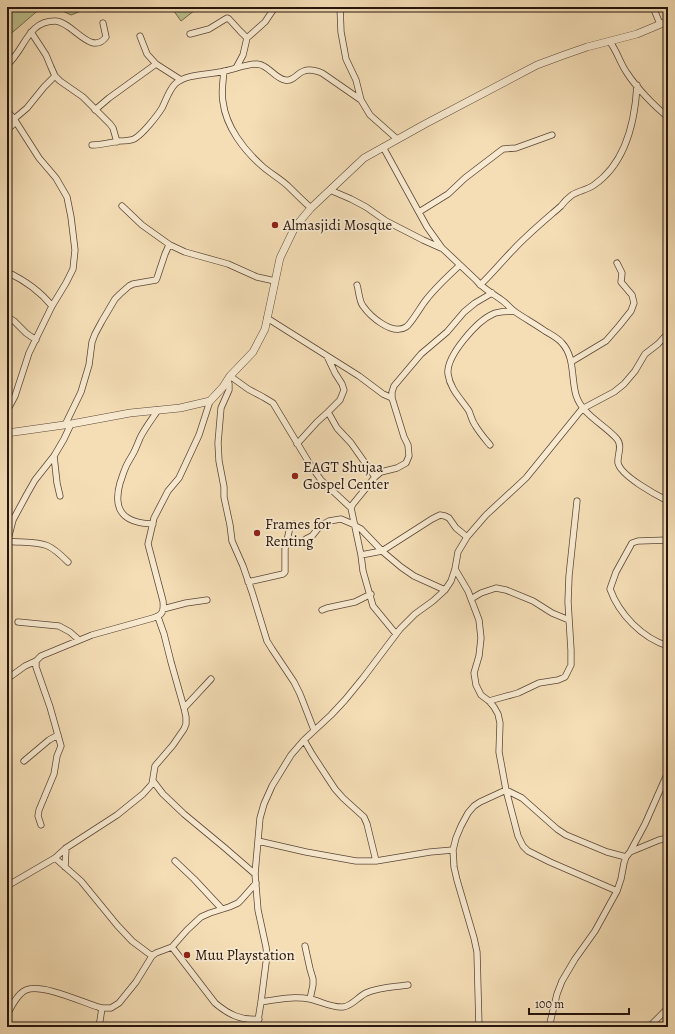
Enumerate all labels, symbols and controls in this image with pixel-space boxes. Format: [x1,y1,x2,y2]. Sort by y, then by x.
place label: Almasjidi Mosque [282,215,393,235]
marker: Almasjidi Mosque [270,220,280,230]
place label: EAGT Shujaa Gospel Center [303,457,389,494]
marker: EAGT Shujaa Gospel Center [290,471,300,481]
place label: Frames for Renting [265,514,331,551]
marker: Frames for Renting [252,528,262,538]
place label: Muu Playstation [195,945,295,965]
marker: Muu Playstation [182,950,192,960]
scale bar [529,990,629,1016]
text: 100 m [535,996,564,1012]

